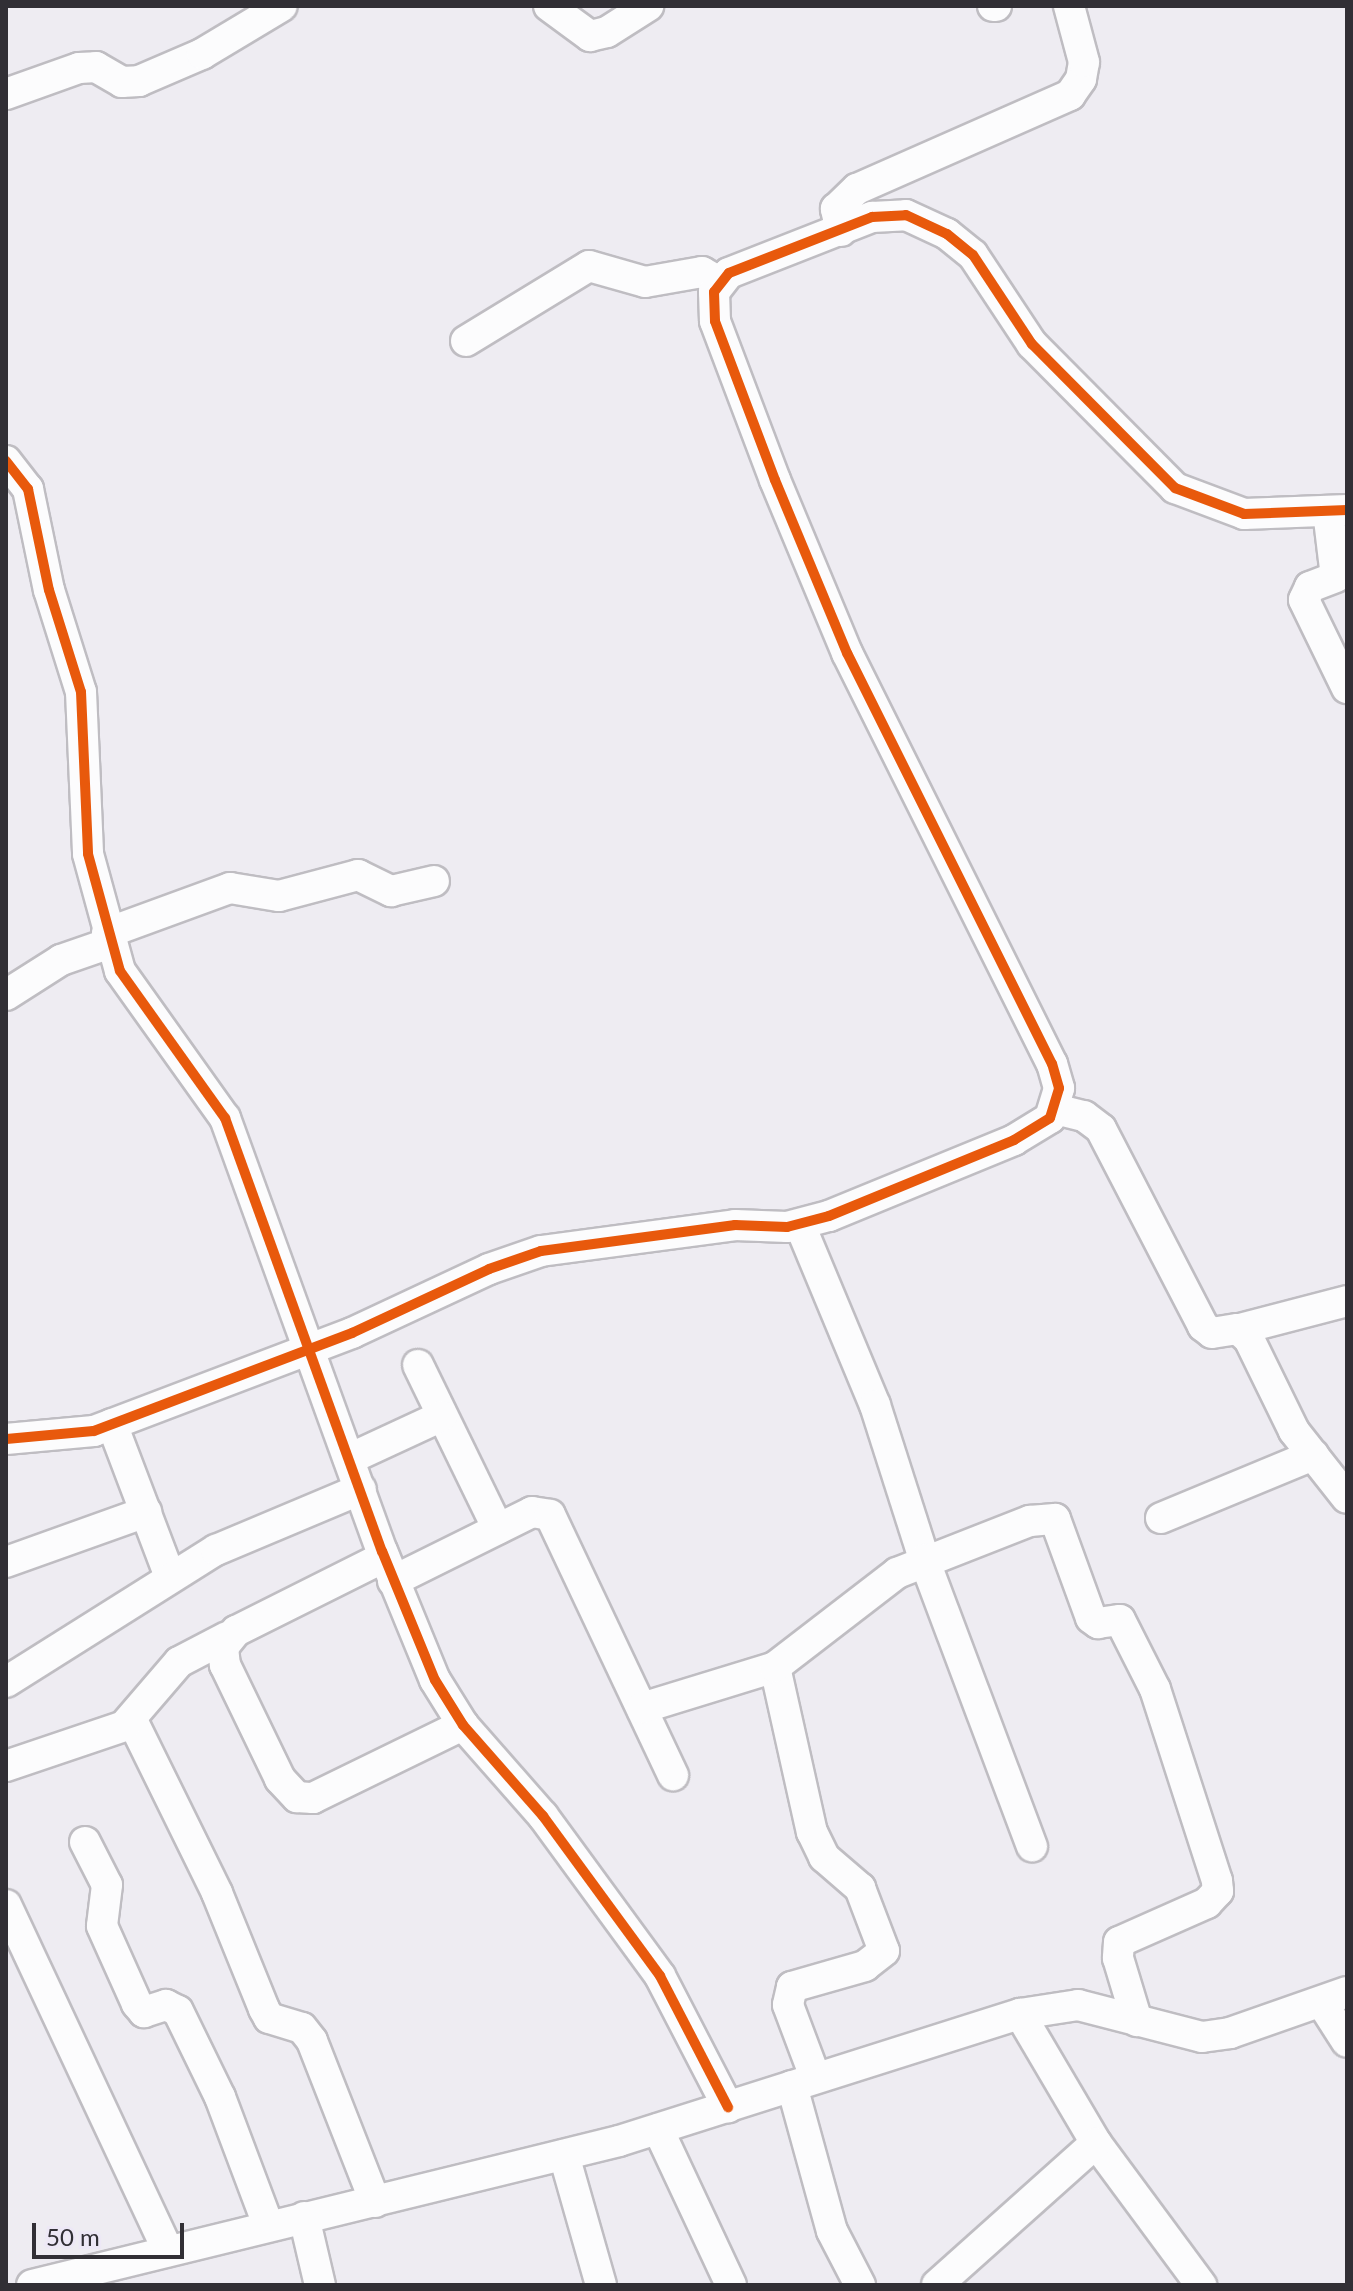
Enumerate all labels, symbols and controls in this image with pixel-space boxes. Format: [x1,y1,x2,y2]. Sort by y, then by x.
scale bar [36,2207,188,2257]
text: 50 m [46,2222,100,2251]

